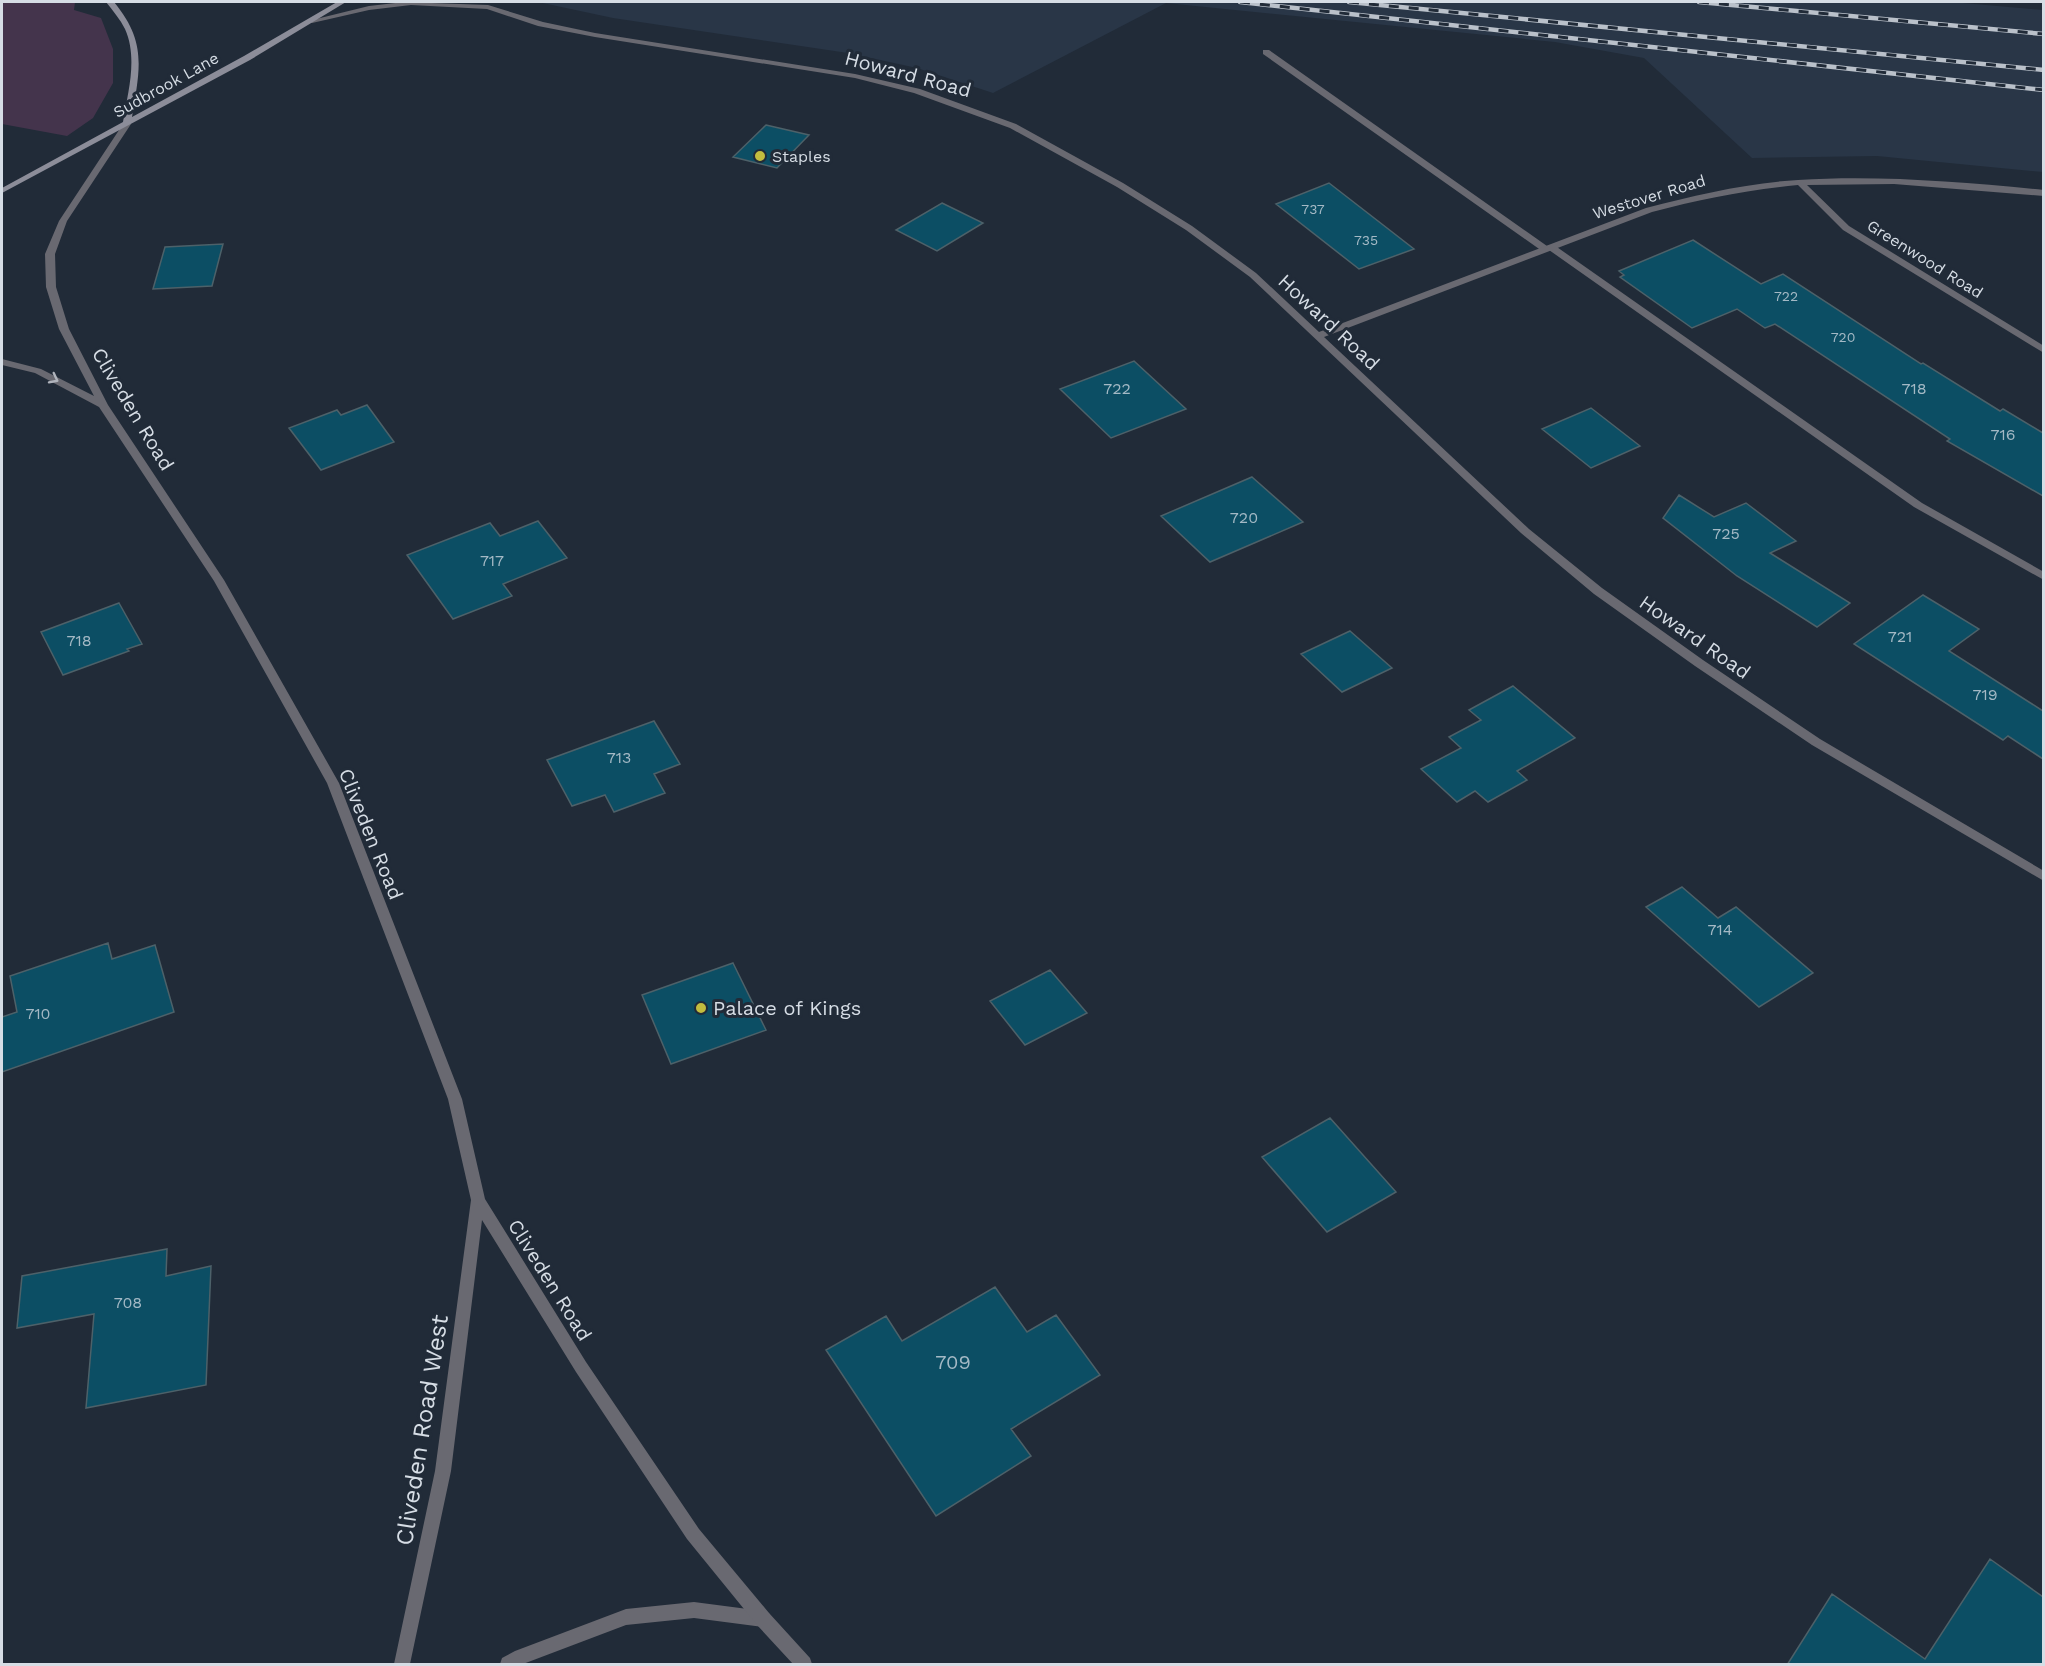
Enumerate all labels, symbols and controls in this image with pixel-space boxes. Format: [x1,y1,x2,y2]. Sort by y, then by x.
street label: Howard Road [842,46,974,102]
street label: Sudbrook Lane [110,48,222,122]
place label: Staples [772,147,831,166]
marker: Staples [753,149,767,163]
street label: Westover Road [1590,171,1708,223]
house number: 737 [1301,201,1325,217]
street label: Greenwood Road [1864,216,1986,302]
house number: 735 [1354,232,1378,248]
street label: Howard Road [1273,269,1385,375]
house number: 722 [1774,288,1798,304]
house number: 720 [1831,329,1855,345]
street label: Cliveden Road [87,343,179,475]
one-way arrow [47,372,58,383]
house number: 722 [1103,379,1131,398]
house number: 718 [1901,379,1927,398]
house number: 716 [1991,425,2015,444]
house number: 720 [1230,508,1258,527]
house number: 725 [1712,524,1740,543]
house number: 717 [480,551,504,570]
street label: Howard Road [1635,590,1755,684]
house number: 721 [1888,627,1912,646]
house number: 718 [66,631,92,650]
house number: 719 [1972,685,1998,704]
house number: 713 [607,748,631,767]
street label: Cliveden Road [334,765,408,903]
house number: 714 [1708,920,1733,939]
place label: Palace of Kings [713,996,861,1020]
marker: Palace of Kings [694,1001,708,1015]
house number: 710 [25,1004,51,1023]
street label: Cliveden Road [503,1215,597,1345]
house number: 708 [114,1293,142,1312]
street label: Cliveden Road West [390,1313,454,1547]
house number: 709 [935,1350,971,1374]

